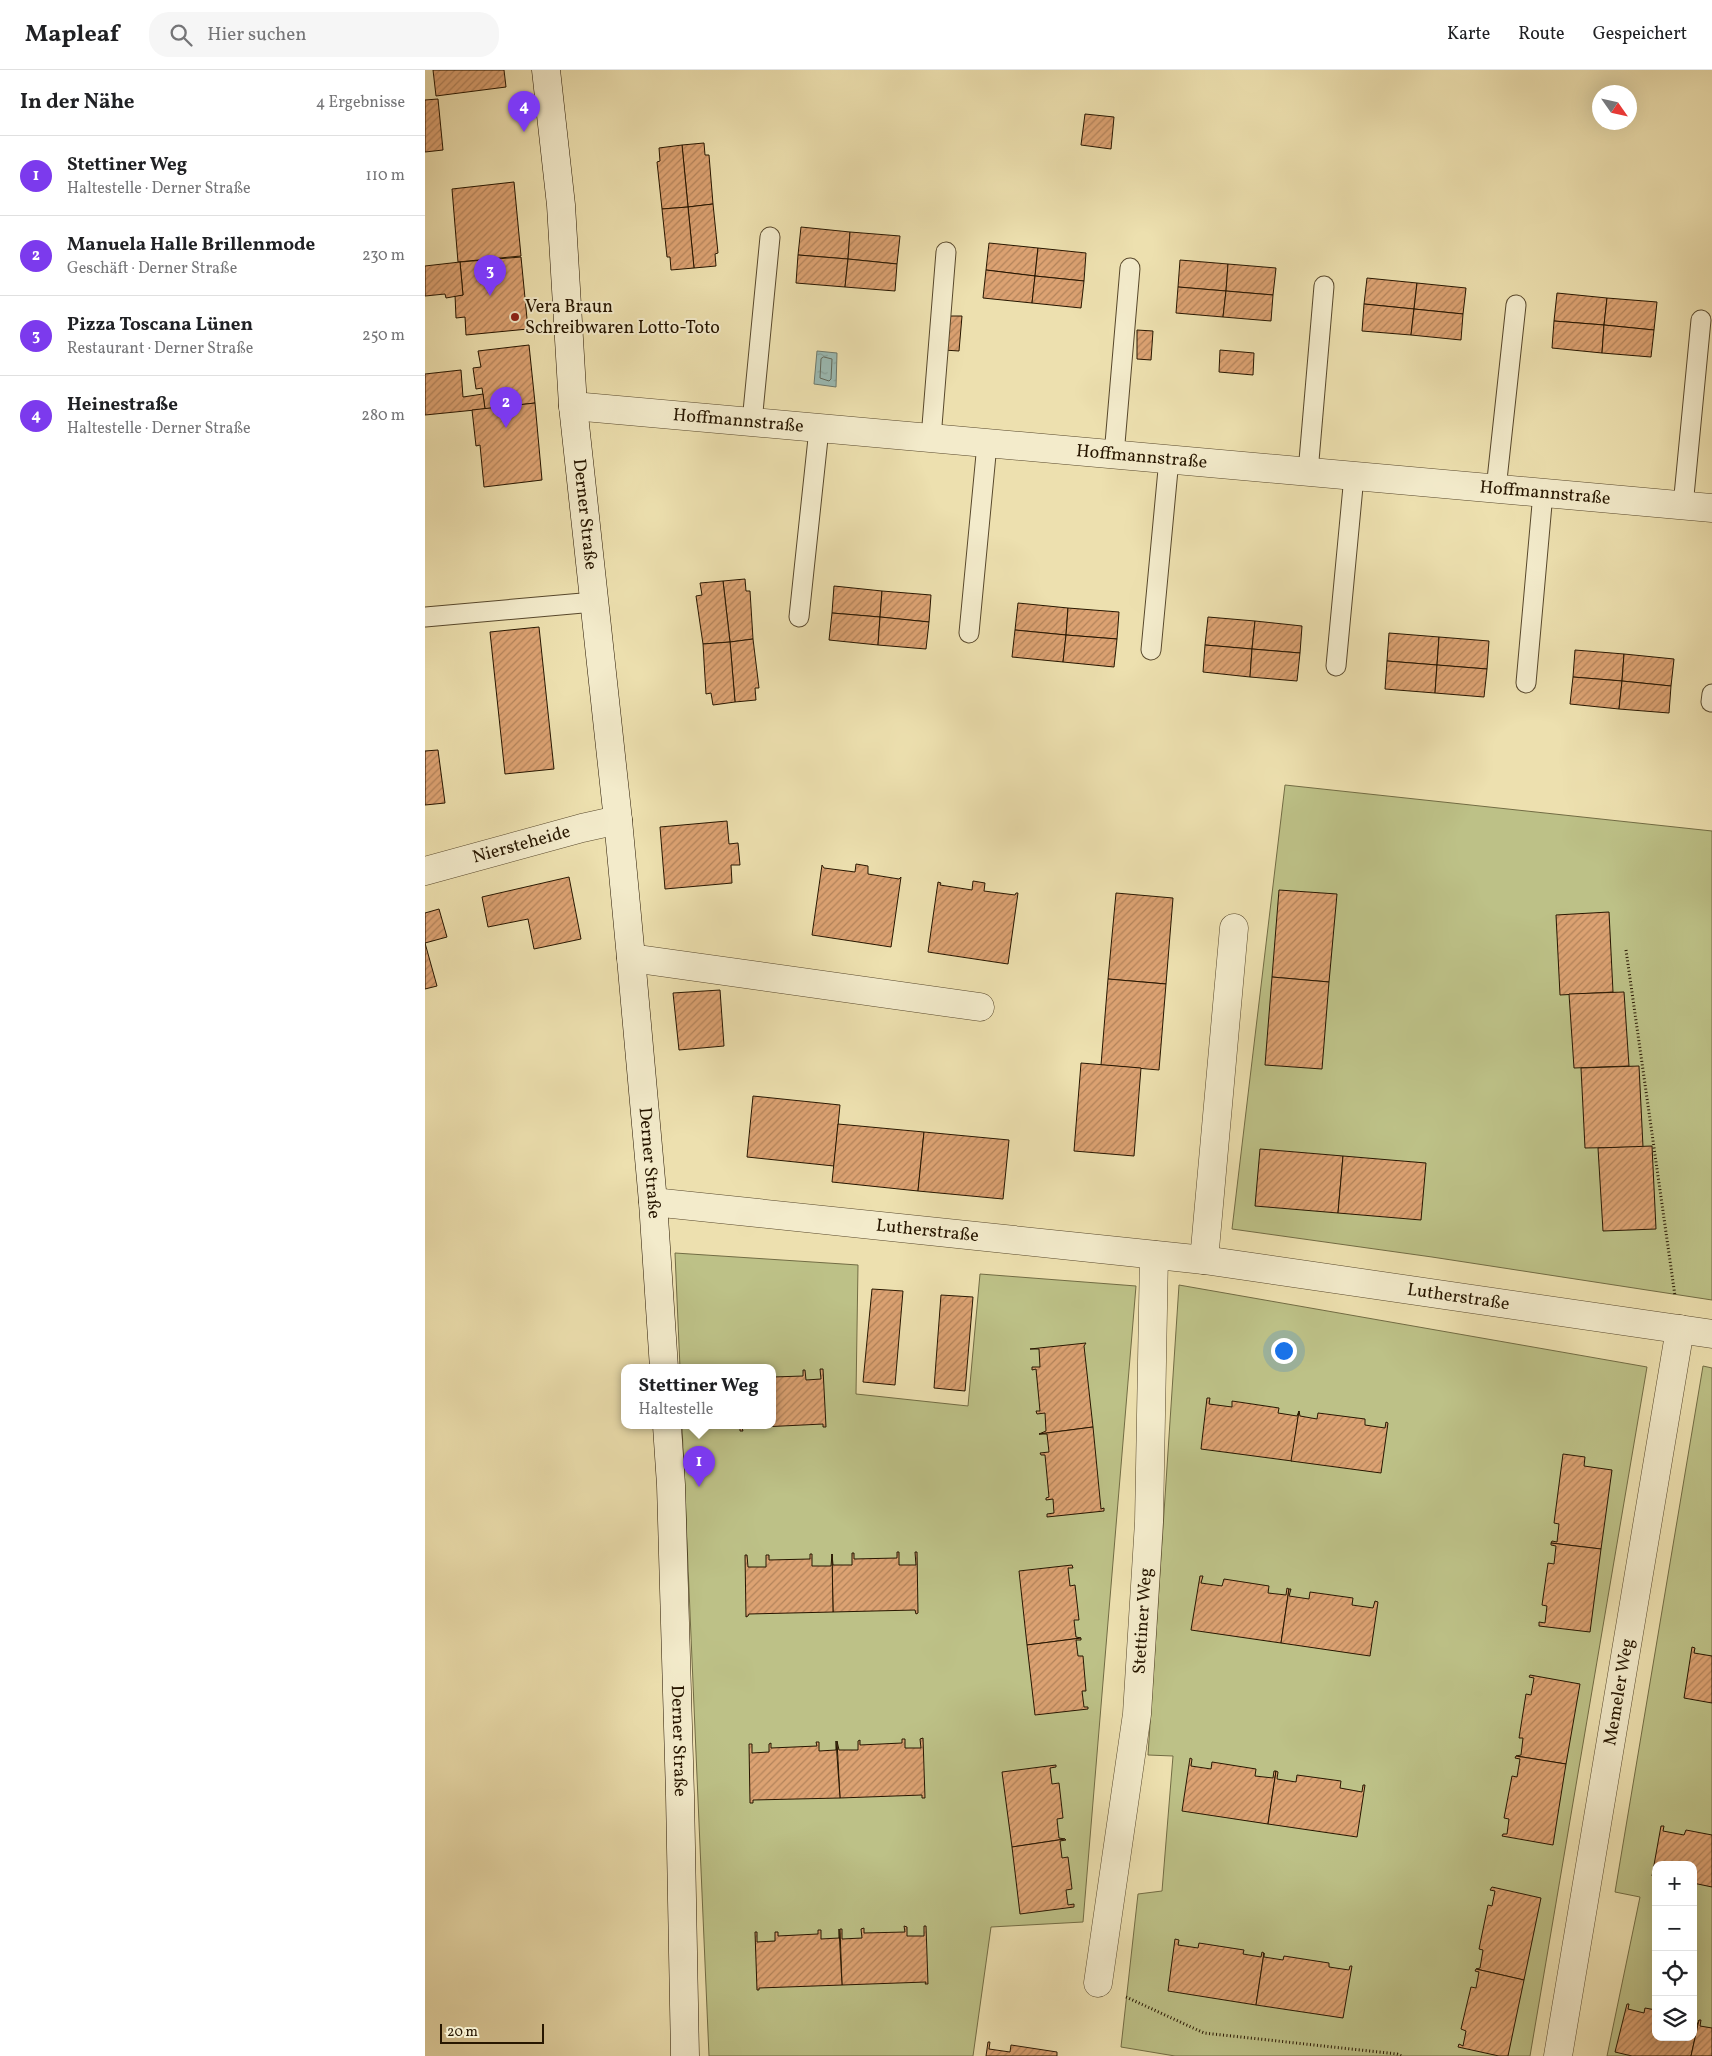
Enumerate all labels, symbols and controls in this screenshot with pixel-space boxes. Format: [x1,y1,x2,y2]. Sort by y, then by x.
search box [149,12,499,57]
text: Mapleaf [25,18,119,52]
icon: search [167,21,195,49]
text: Hier suchen [207,22,307,48]
text: Karte [1447,22,1490,47]
text: Route [1518,22,1565,47]
text: Gespeichert [1593,22,1687,47]
north arrow [1592,85,1637,130]
text: In der Nähe [20,88,135,117]
pin: 4 [508,91,540,132]
text: 4 Ergebnisse [316,92,405,114]
text: Stettiner Weg [67,152,187,178]
text: 1 [33,165,39,187]
text: 110 m [366,165,405,187]
text: Haltestelle · Derner Straße [67,178,251,200]
text: Manuela Halle Brillenmode [67,232,315,258]
text: 2 [32,245,40,267]
text: 230 m [362,245,405,267]
pin: 3 [474,255,506,296]
text: Geschäft · Derner Straße [67,258,237,280]
place label: Vera Braun Schreibwaren Lotto-Toto [525,295,720,341]
marker: Vera Braun Schreibwaren Lotto-Toto [509,311,521,323]
text: Pizza Toscana Lünen [67,312,253,338]
text: 3 [32,325,40,347]
text: 250 m [362,325,405,347]
text: Restaurant · Derner Straße [67,338,253,360]
pin: 2 [490,387,522,428]
text: Heinestraße [67,392,178,418]
street label: Hoffmannstraße [672,402,805,439]
text: 4 [31,405,41,427]
text: 280 m [361,405,405,427]
text: Haltestelle · Derner Straße [67,418,251,440]
street label: Hoffmannstraße [1075,439,1208,475]
street label: Derner Straße [566,457,603,571]
street label: Hoffmannstraße [1479,475,1612,511]
street label: Niersteheide [470,819,573,870]
street label: Derner Straße [632,1106,667,1219]
street label: Lutherstraße [875,1213,980,1249]
street label: Lutherstraße [1405,1277,1511,1317]
your location [1271,1338,1297,1364]
popup [621,1364,776,1429]
text: Stettiner Weg [638,1373,759,1399]
text: Haltestelle [638,1399,713,1421]
pin: 1 [683,1446,715,1487]
street label: Stettiner Weg [1127,1567,1159,1675]
street label: Memeler Weg [1598,1637,1640,1748]
street label: Derner Straße [664,1685,693,1797]
map controls [1652,1861,1697,2041]
button: + [1652,1861,1697,1906]
button: − [1652,1906,1697,1951]
button: locate [1652,1951,1697,1996]
button: layers [1652,1996,1697,2041]
scale bar [440,2021,544,2044]
text: 20 m [447,2023,478,2042]

